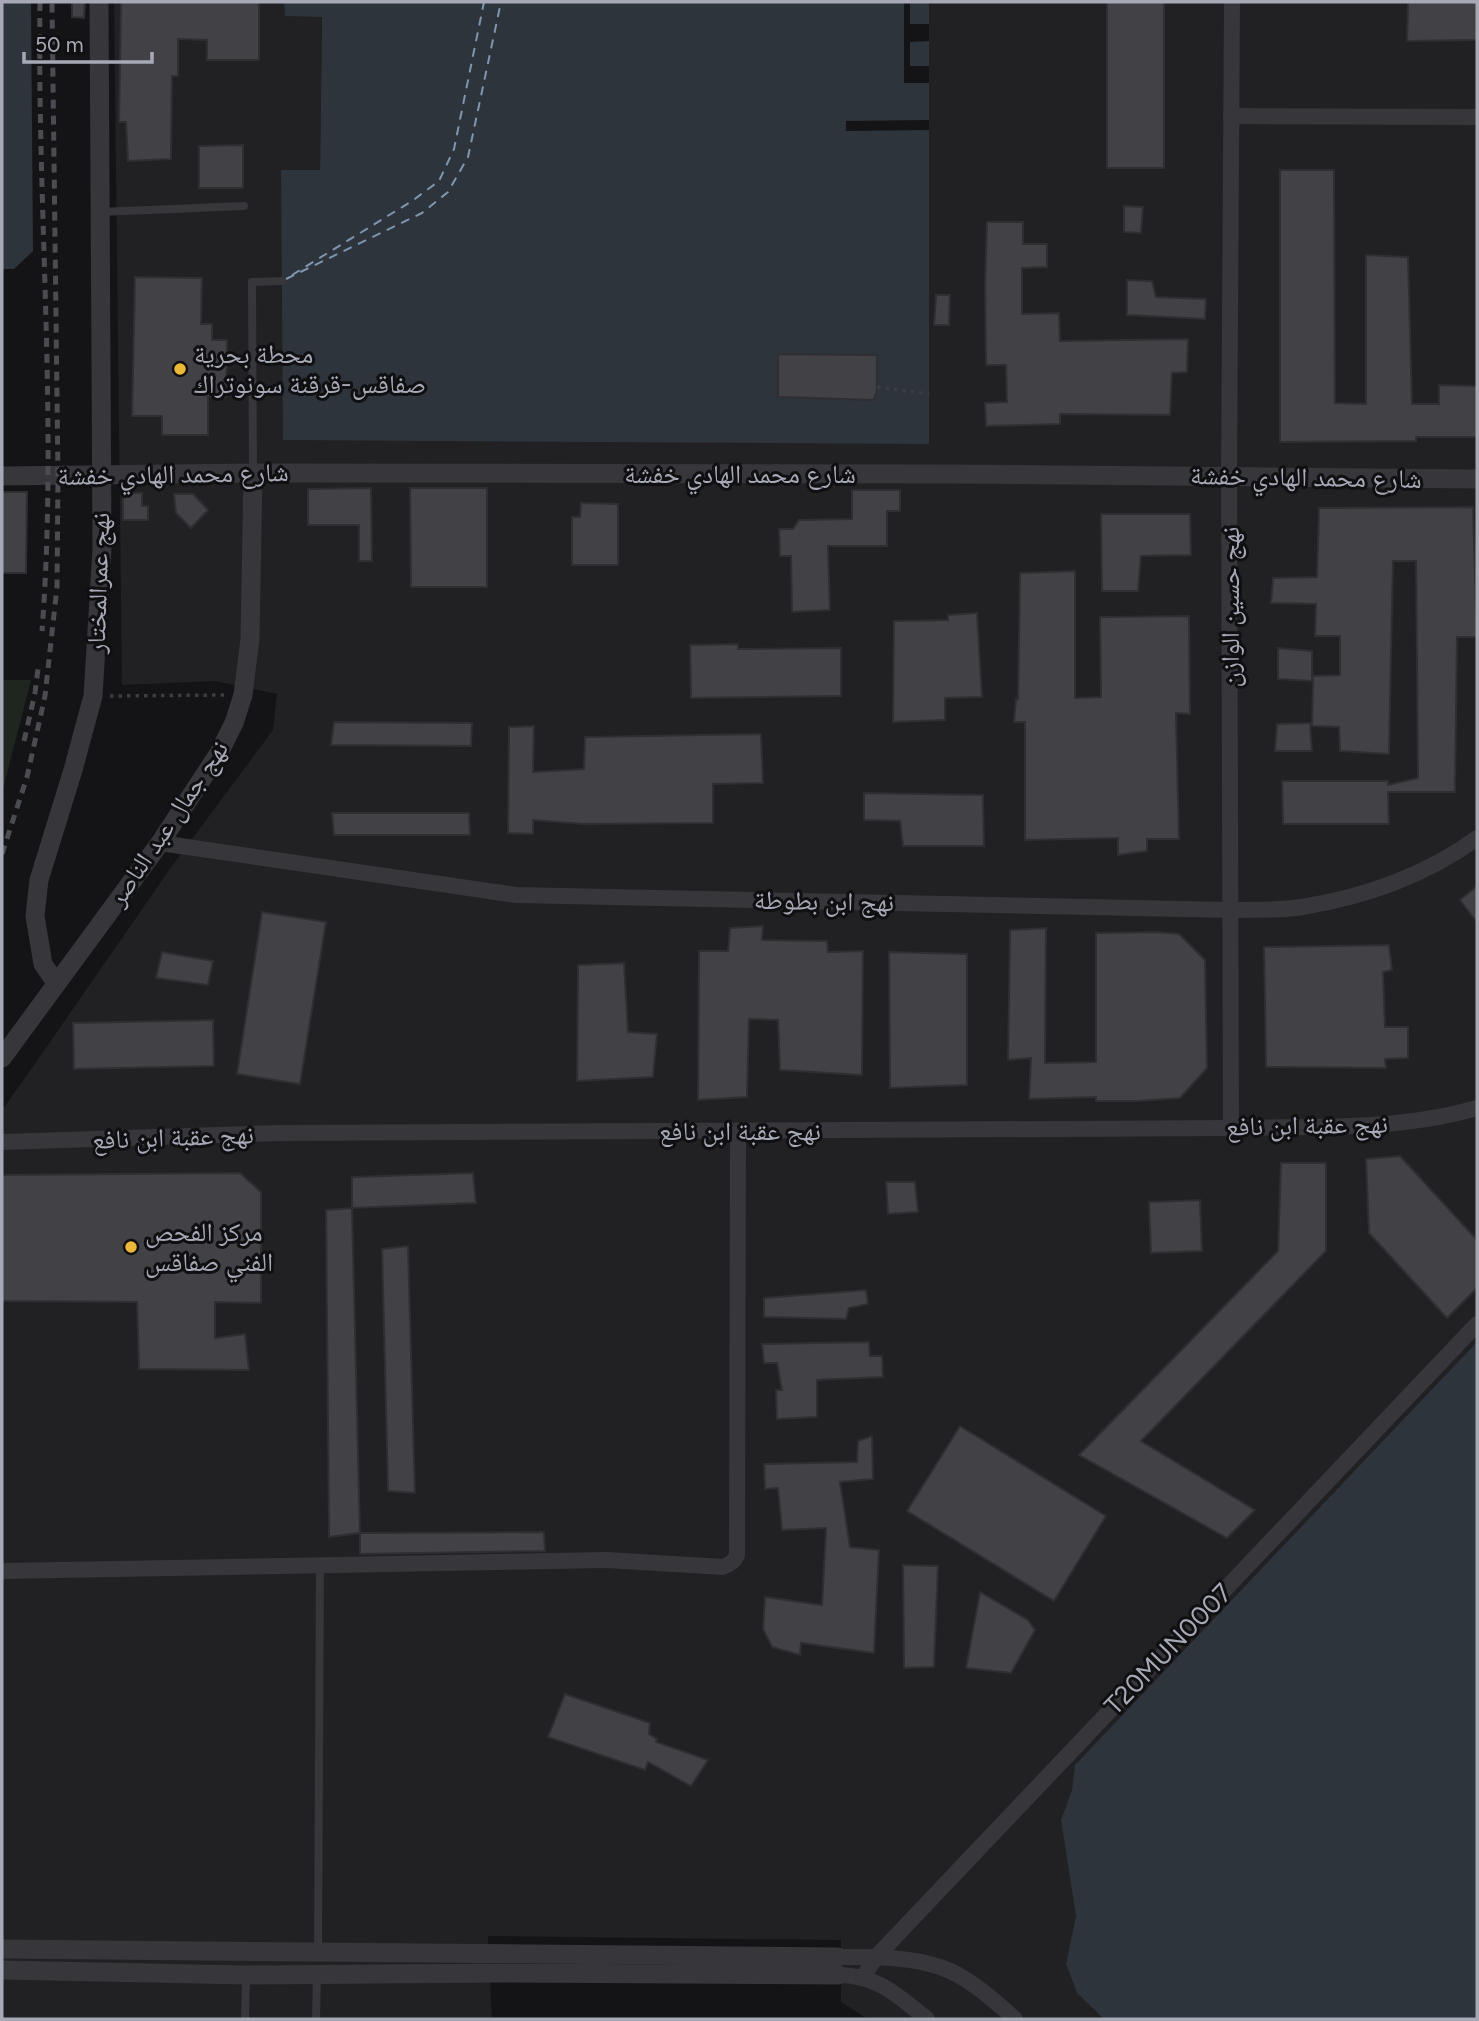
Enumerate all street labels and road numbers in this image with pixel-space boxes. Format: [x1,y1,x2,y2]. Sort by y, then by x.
street label: شارع محمد الهادي خفشة [57,456,289,497]
street label: شارع محمد الهادي خفشة [624,458,856,495]
street label: شارع محمد الهادي خفشة [1190,459,1422,500]
street label: نهج عمرالمختار [80,512,117,655]
street label: نهج حسين الوازن [1214,527,1247,687]
street label: نهج جمال عبد الناصر [100,734,236,913]
street label: نهج ابن بطوطة [754,884,894,919]
street label: نهج عقبة ابن نافع [1226,1108,1388,1143]
street label: نهج عقبة ابن نافع [659,1115,821,1148]
street label: نهج عقبة ابن نافع [92,1118,254,1157]
street label: T20MUN0007 [1097,1577,1239,1721]

